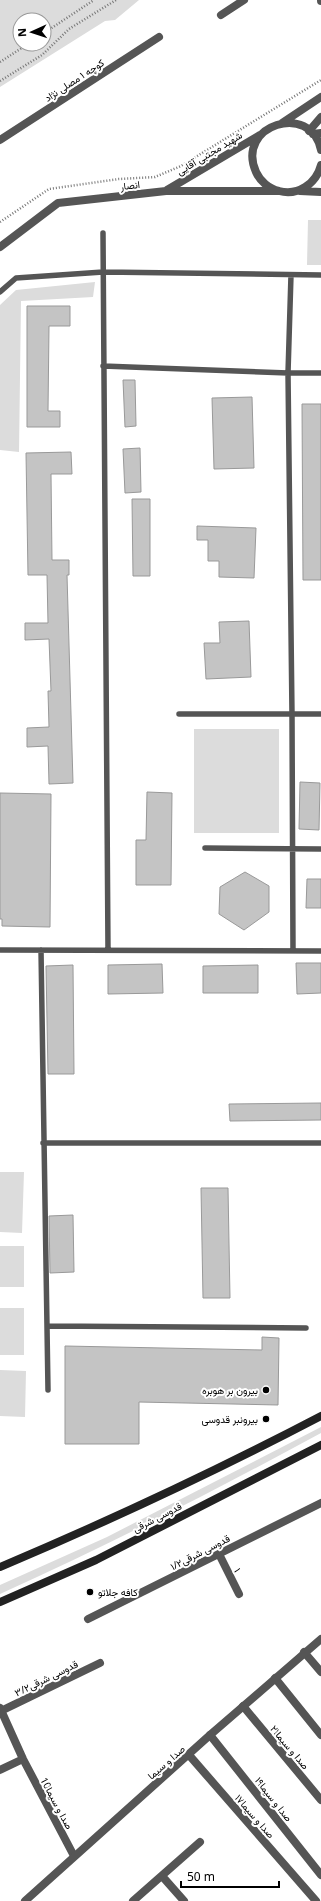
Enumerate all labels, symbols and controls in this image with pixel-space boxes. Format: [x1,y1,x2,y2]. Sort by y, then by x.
north arrow [12,12,52,52]
text: N [14,28,29,37]
street label: کوچه ۱ مصلی نژاد [41,55,108,105]
street label: شهید مجتبی آقایی [173,128,245,178]
street label: انصار [118,177,141,193]
place label: بیرون بر هوبره [202,1383,258,1397]
marker: بیرون بر هوبره [261,1385,271,1395]
place label: بیرونبر قدوسی [201,1412,258,1426]
marker: بیرونبر قدوسی [261,1414,271,1424]
street label: قدوسی شرقی [130,1498,184,1535]
street label: قدوسی شرقی۱/۲ [168,1531,233,1573]
street label: ۱ [231,1565,245,1575]
place label: کافه جلاتو [98,1585,138,1599]
marker: کافه جلاتو [85,1587,95,1597]
street label: قدوسی شرقی۳/۲ [12,1656,80,1699]
street label: صدا و سیما۲۱ [267,1722,313,1772]
street label: صدا و سیما [144,1742,188,1782]
street label: صدا و سیما۱۹ [252,1774,296,1824]
street label: 10صدا و سیما [37,1775,77,1831]
street label: صدا و سیما۱۷ [232,1791,278,1841]
scale bar [181,1863,279,1889]
text: 50 m [187,1868,215,1885]

